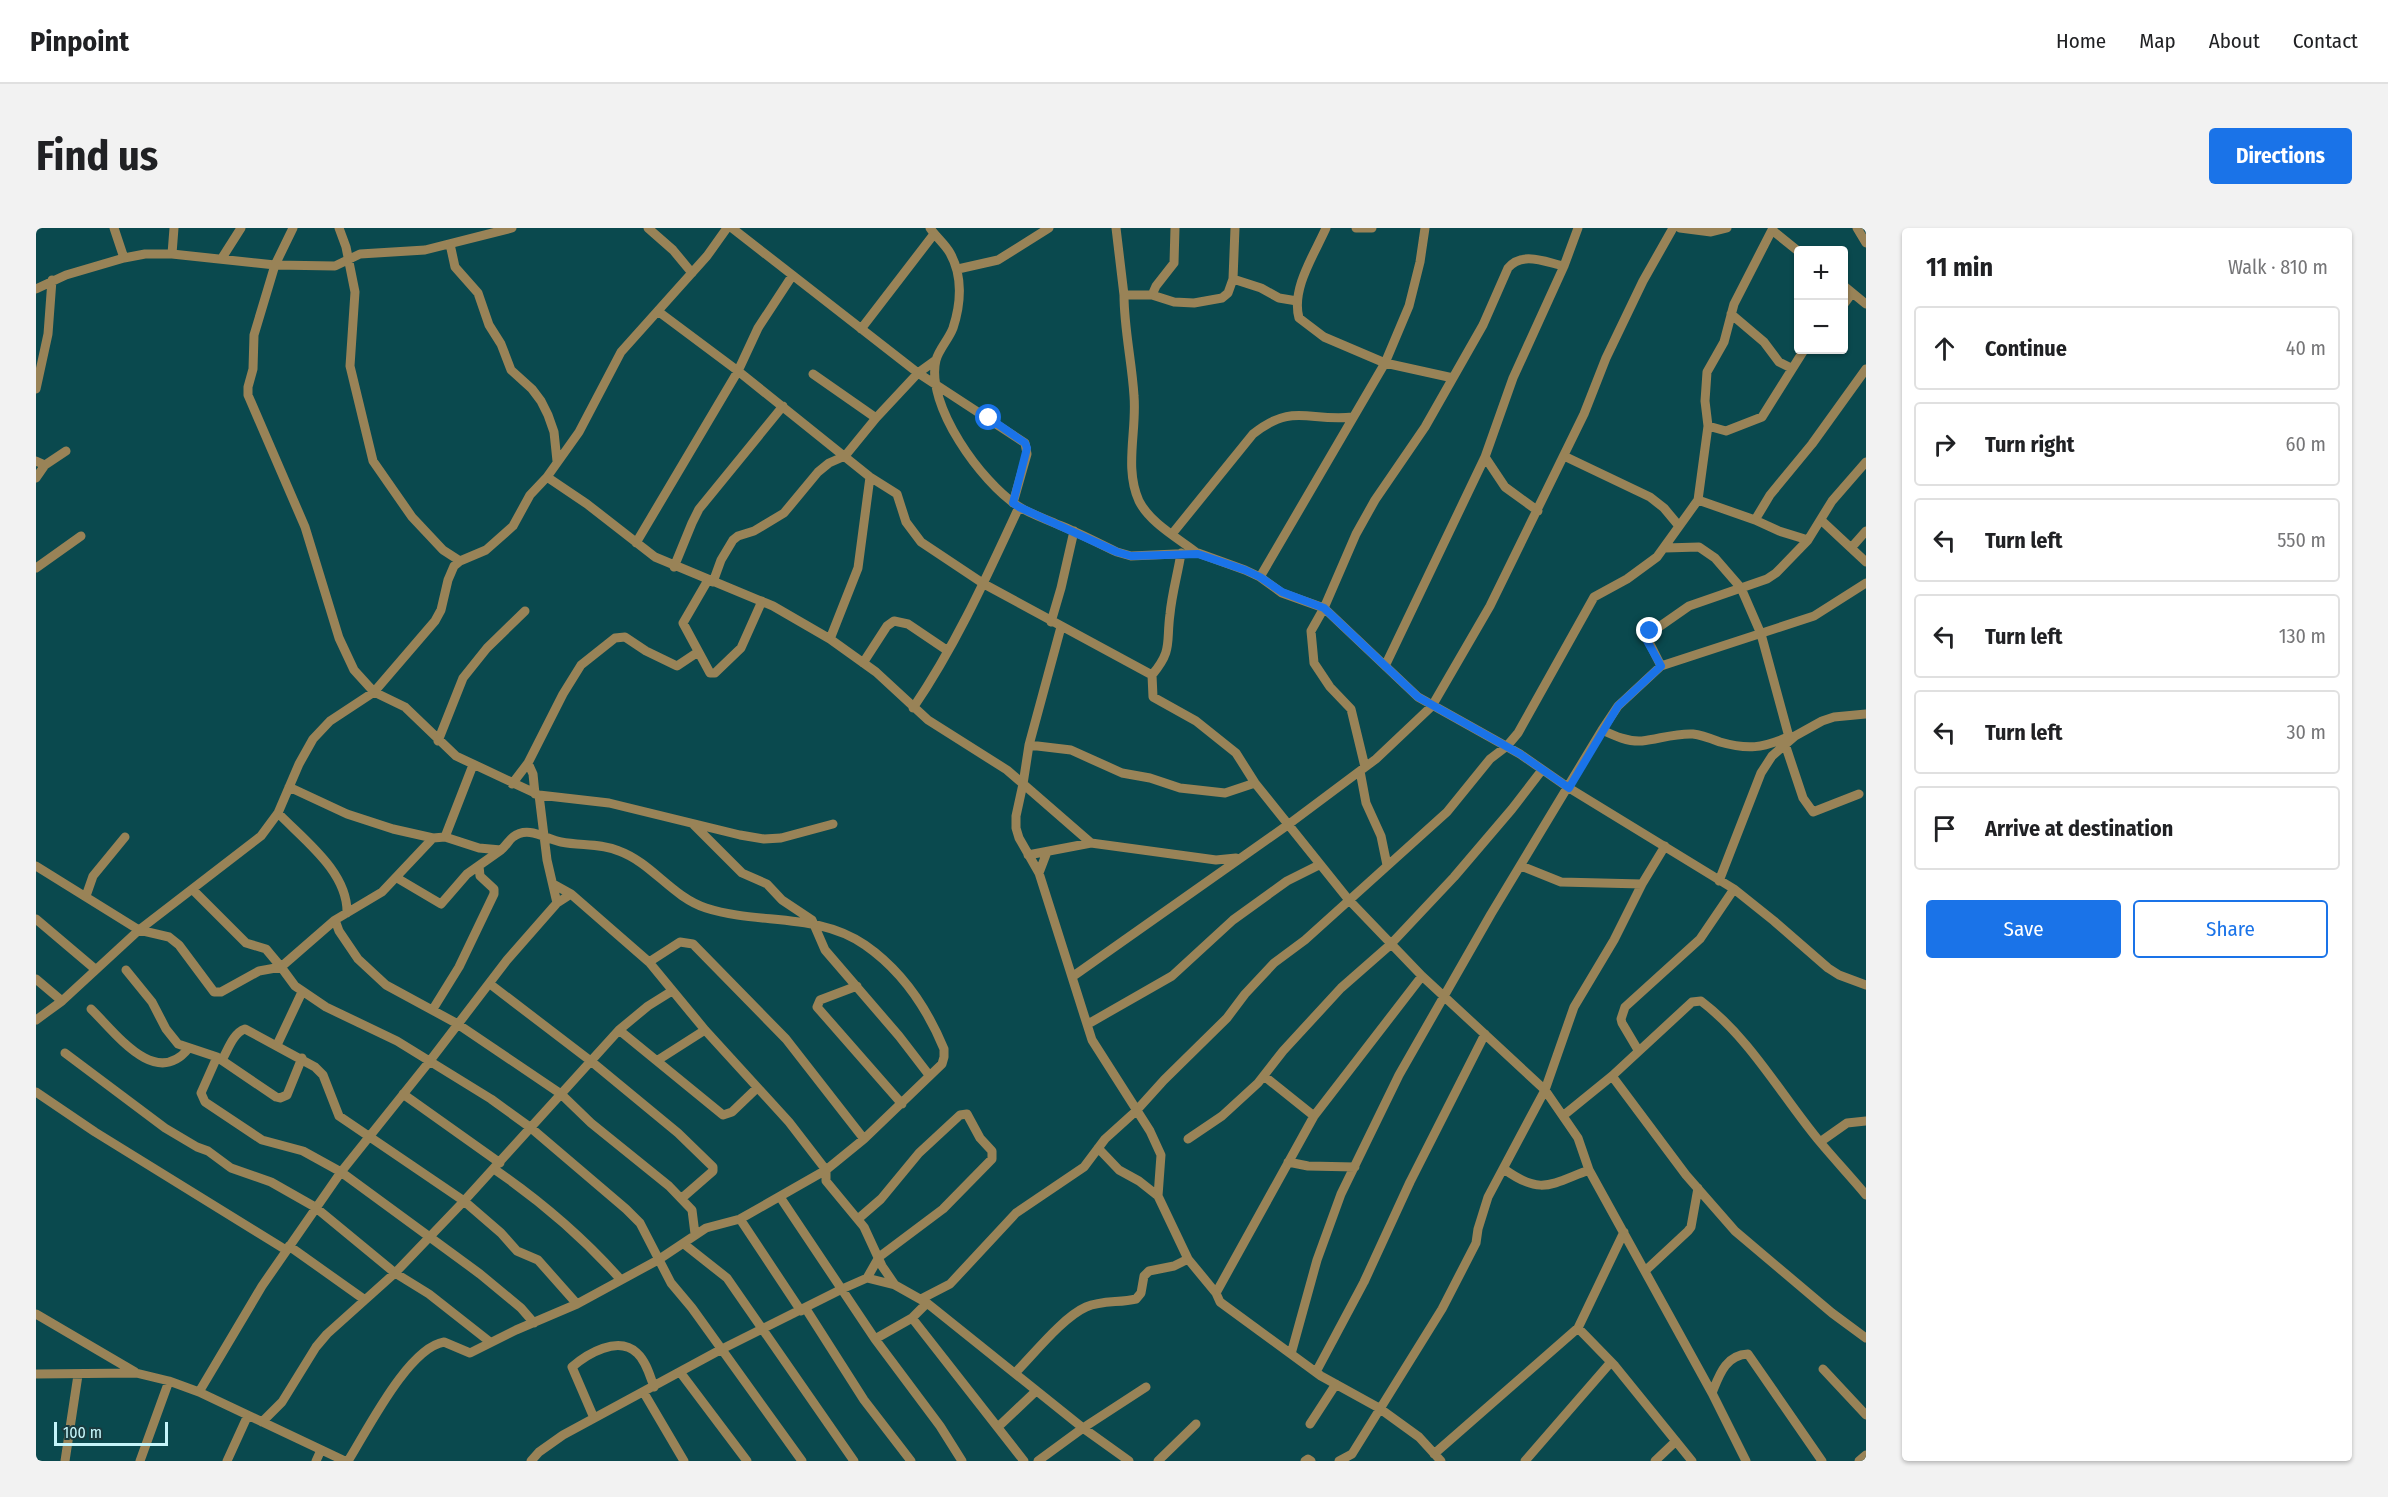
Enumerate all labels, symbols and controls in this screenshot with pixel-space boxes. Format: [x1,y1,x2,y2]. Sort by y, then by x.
text: Pinpoint [30,25,129,58]
text: Home [2056,28,2106,54]
text: Map [2139,28,2176,54]
text: About [2209,28,2260,54]
text: Contact [2293,28,2358,54]
button: Directions [2209,128,2352,184]
text: Find us [36,131,158,181]
map controls [1794,246,1848,354]
button: + [1794,246,1848,300]
text: 11 min [1926,252,1993,283]
text: Walk · 810 m [2228,255,2328,279]
button: − [1794,300,1848,354]
icon: ahead [1928,332,1961,365]
text: Continue [1985,335,2067,362]
text: 40 m [2286,336,2326,360]
route start [975,404,1001,430]
icon: right [1928,428,1961,461]
text: Turn right [1985,431,2074,458]
text: 60 m [2286,432,2326,456]
icon: left [1928,524,1961,557]
text: Turn left [1985,527,2063,554]
text: 550 m [2277,528,2326,552]
route end [1636,617,1662,643]
icon: left [1928,620,1961,653]
text: Turn left [1985,623,2063,650]
text: 130 m [2279,624,2326,648]
icon: left [1928,716,1961,749]
text: Turn left [1985,719,2063,746]
text: 30 m [2286,720,2326,744]
icon: arrive [1928,812,1961,845]
text: Arrive at destination [1985,815,2173,842]
button: Save [1926,900,2121,958]
button: Share [2133,900,2328,958]
scale bar [54,1419,168,1446]
text: 100 m [63,1423,102,1442]

